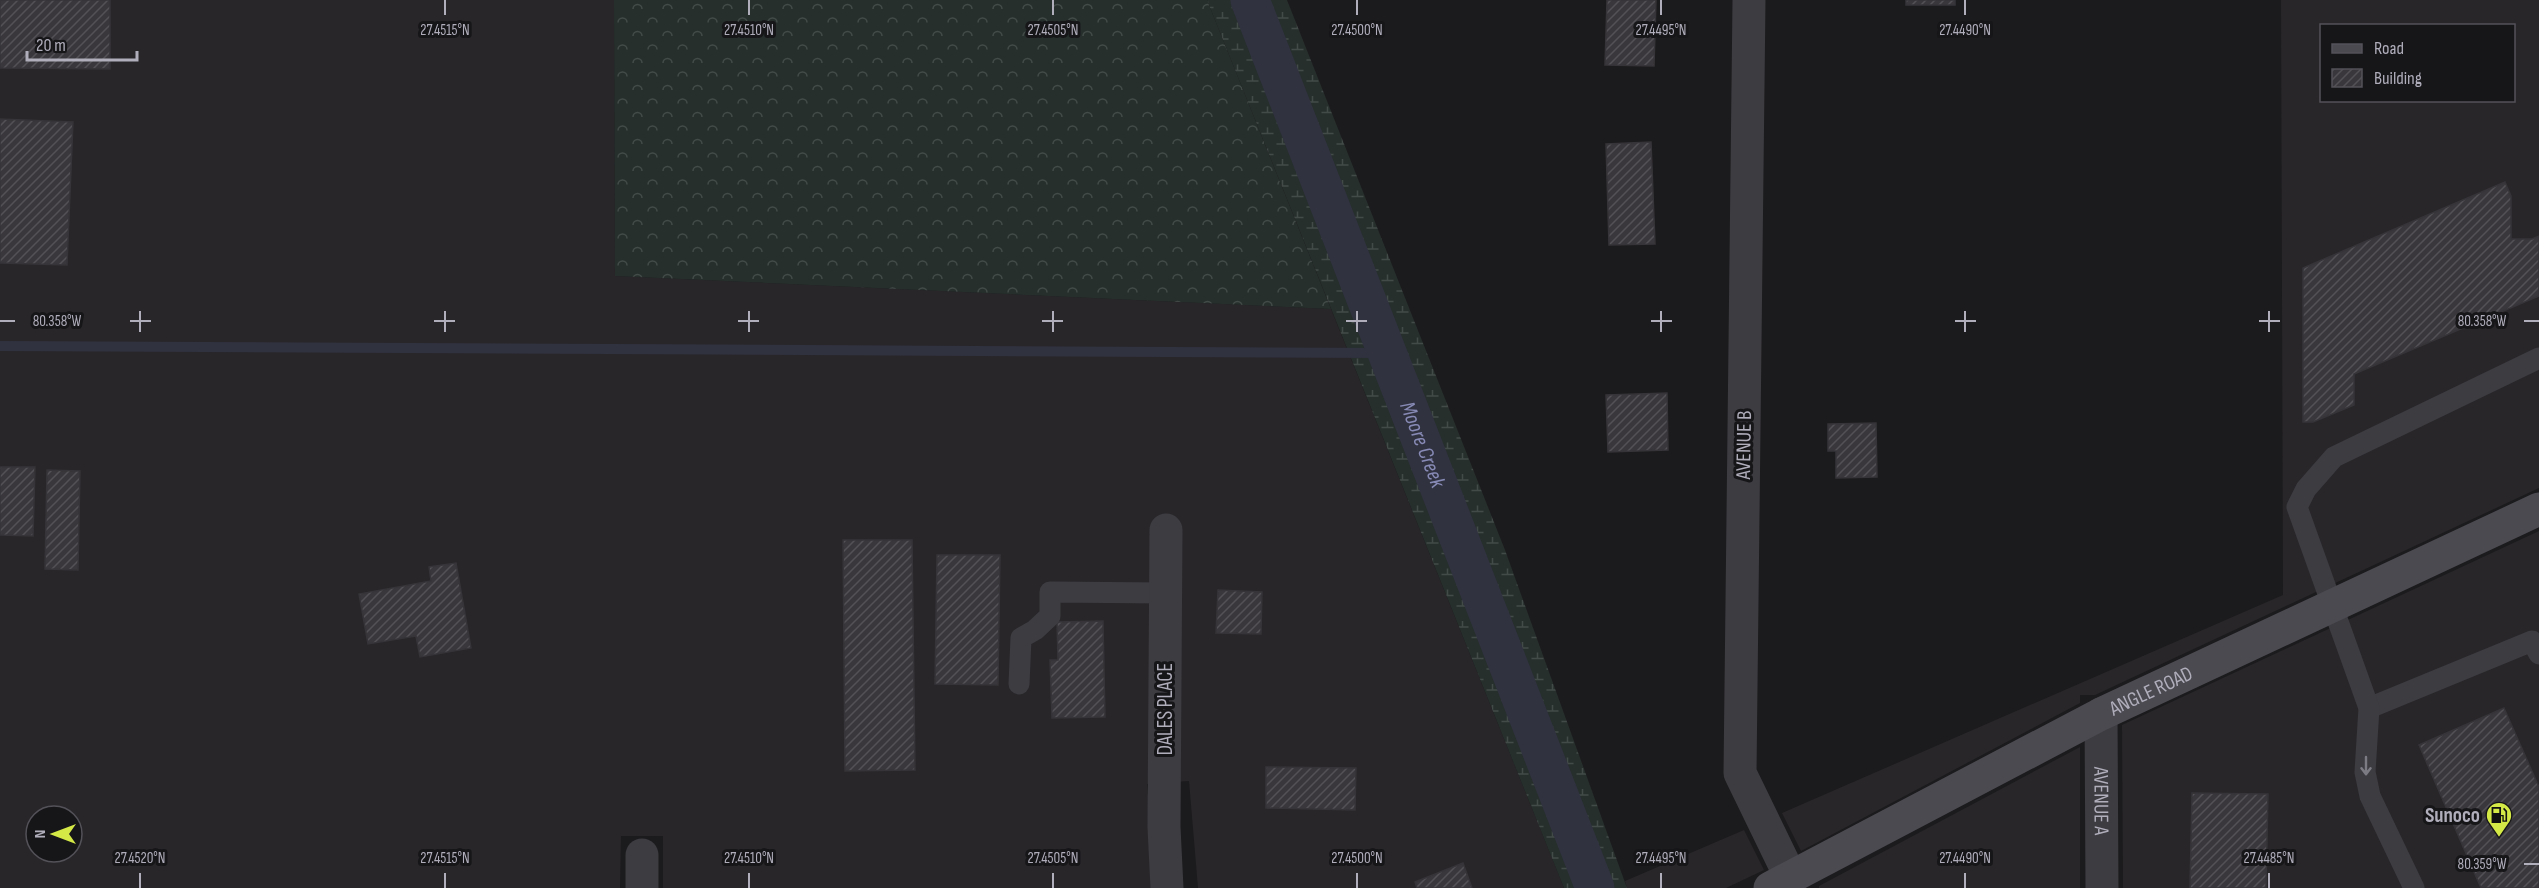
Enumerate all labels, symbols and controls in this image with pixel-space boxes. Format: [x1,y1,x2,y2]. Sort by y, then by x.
text: 27.4515°N [420,21,470,40]
text: 27.4510°N [724,21,774,40]
text: 27.4505°N [1028,21,1078,40]
text: 27.4500°N [1331,21,1383,40]
text: 27.4495°N [1635,21,1687,40]
text: 27.4490°N [1939,21,1991,40]
scale bar [27,24,136,62]
legend [2320,24,2515,102]
text: 20 m [36,35,66,56]
text: Road [2374,38,2404,59]
text: Building [2374,68,2422,89]
text: 80.358°W [33,312,81,331]
text: 80.358°W [2458,312,2506,331]
water label: Moore Creek [1394,398,1452,492]
street label: AVENUE B [1731,410,1757,481]
street label: ANGLE ROAD [2104,660,2197,721]
street label: DALES PLACE [1153,663,1178,755]
one-way arrow [2360,756,2372,775]
street label: AVENUE A [2089,766,2114,836]
fuel station icon: Sunoco [2484,800,2514,838]
place label: Sunoco [2425,803,2480,828]
north arrow [24,804,84,864]
text: N [31,830,50,838]
text: 27.4520°N [115,849,165,868]
text: 27.4515°N [420,849,470,868]
text: 27.4510°N [724,849,774,868]
text: 27.4505°N [1028,849,1078,868]
text: 27.4500°N [1331,849,1383,868]
text: 27.4495°N [1635,849,1687,868]
text: 27.4490°N [1939,849,1991,868]
text: 27.4485°N [2244,849,2295,868]
text: 80.359°W [2458,855,2507,874]

